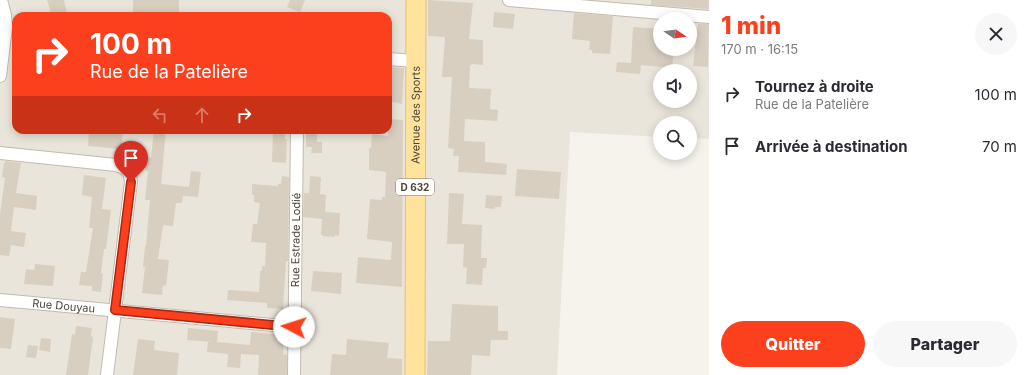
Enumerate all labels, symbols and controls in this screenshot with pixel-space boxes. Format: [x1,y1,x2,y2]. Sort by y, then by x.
text: 1 min [721,11,781,40]
north arrow [653,12,697,56]
map controls [653,12,697,160]
button: close [975,13,1017,55]
text: 100 m [90,27,172,61]
icon: right [24,28,76,80]
text: 170 m · 16:15 [721,41,798,57]
text: Rue de la Patelière [90,61,248,82]
button: sound [653,64,697,108]
street label: Avenue des Sports [409,66,423,164]
text: Tournez à droite [755,77,874,96]
icon: right [721,83,743,105]
text: 100 m [975,85,1017,104]
text: Rue de la Patelière [755,96,869,112]
icon: left [149,104,171,126]
icon: ahead [191,104,213,126]
icon: right [233,104,255,126]
button: search [653,116,697,160]
icon: arrive [721,135,743,157]
text: Arrivée à destination [755,137,908,156]
text: 70 m [982,137,1017,156]
pin [114,141,148,182]
icon: arrive [120,147,142,169]
road number: D 632 [396,179,434,195]
street label: Rue Estrade Lodié [288,193,303,287]
street label: Rue Douyau [32,296,96,316]
position arrow [273,306,315,348]
button: Quitter [721,321,865,367]
button: Partager [873,321,1017,367]

